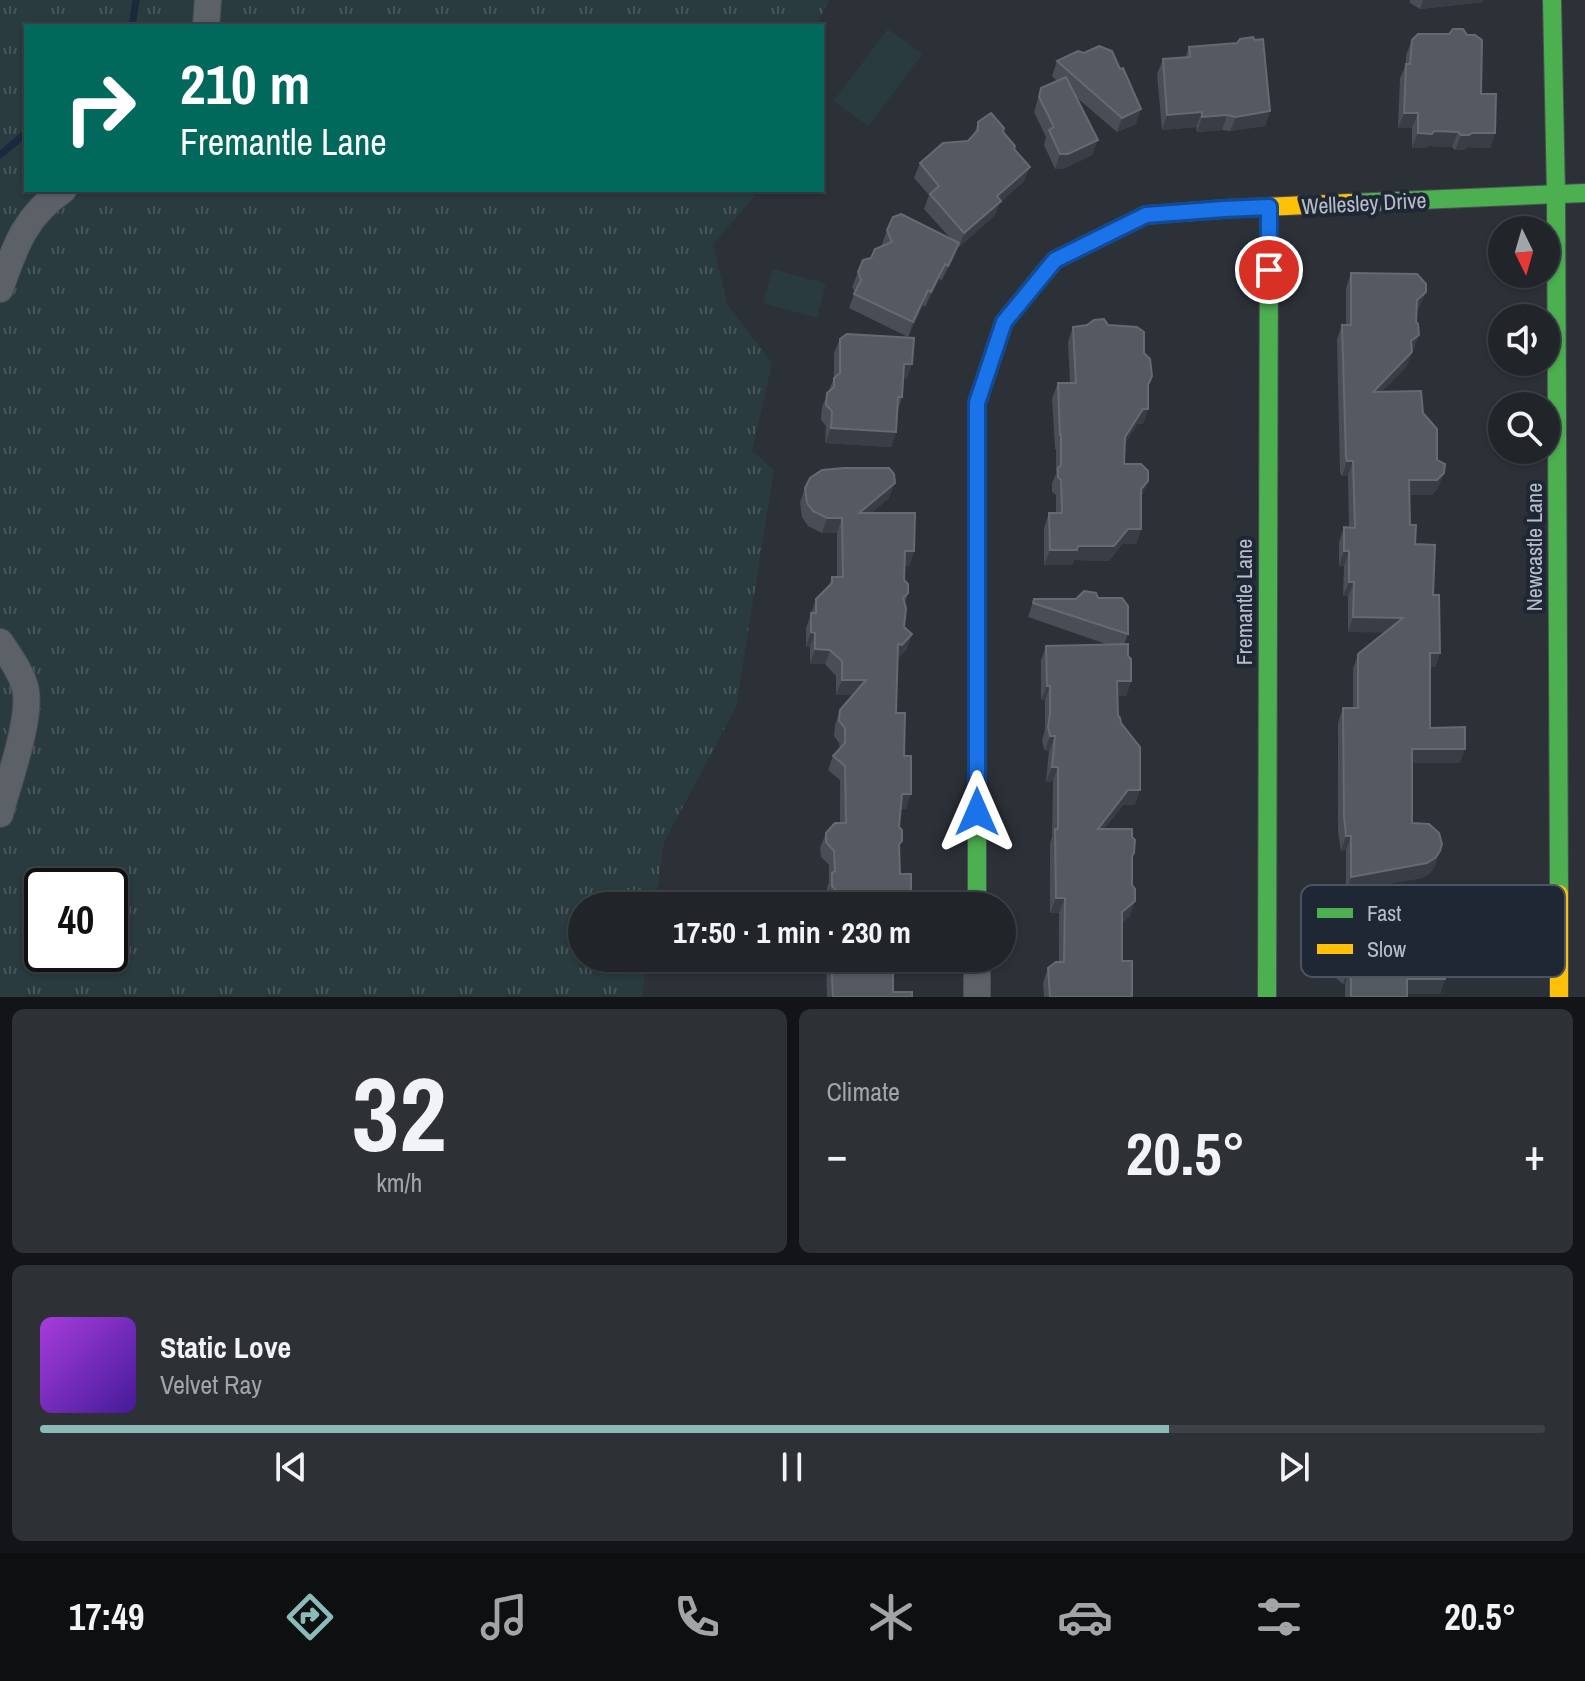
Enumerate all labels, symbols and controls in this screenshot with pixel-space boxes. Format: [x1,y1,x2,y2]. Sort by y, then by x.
text: 210 m [180,46,310,121]
icon: right [48,56,152,160]
text: Fremantle Lane [180,118,387,166]
street label: Wellesley Drive [1301,185,1427,221]
north arrow [1488,216,1560,288]
map controls [1488,216,1560,464]
pin [1235,236,1303,304]
icon: arrive [1247,248,1291,292]
button: sound [1488,304,1560,376]
button: search [1488,392,1560,464]
street label: Newcastle Lane [1519,483,1549,611]
street label: Fremantle Lane [1229,539,1259,665]
position arrow [935,770,1019,854]
speed limit sign: 40 [24,868,128,972]
legend [1301,885,1565,977]
text: Fast [1367,898,1401,928]
text: 17:50 · 1 min · 230 m [673,912,911,952]
text: Slow [1367,934,1406,964]
text: 32 [352,1043,447,1183]
text: Climate [827,1074,900,1109]
text: 20.5° [1126,1113,1246,1194]
text: − [827,1124,848,1184]
text: + [1524,1124,1545,1184]
text: km/h [376,1165,422,1200]
text: Static Love [160,1327,291,1367]
text: Velvet Ray [160,1367,262,1402]
icon: previous [269,1445,313,1489]
icon: pause [770,1445,814,1489]
icon: next [1272,1445,1316,1489]
icon: directions [282,1589,338,1645]
icon: music [476,1589,532,1645]
icon: phone [669,1589,725,1645]
icon: climate [863,1589,919,1645]
icon: car [1057,1589,1113,1645]
icon: filters [1251,1589,1307,1645]
text: 17:49 [69,1593,144,1641]
text: 20.5° [1444,1593,1516,1641]

